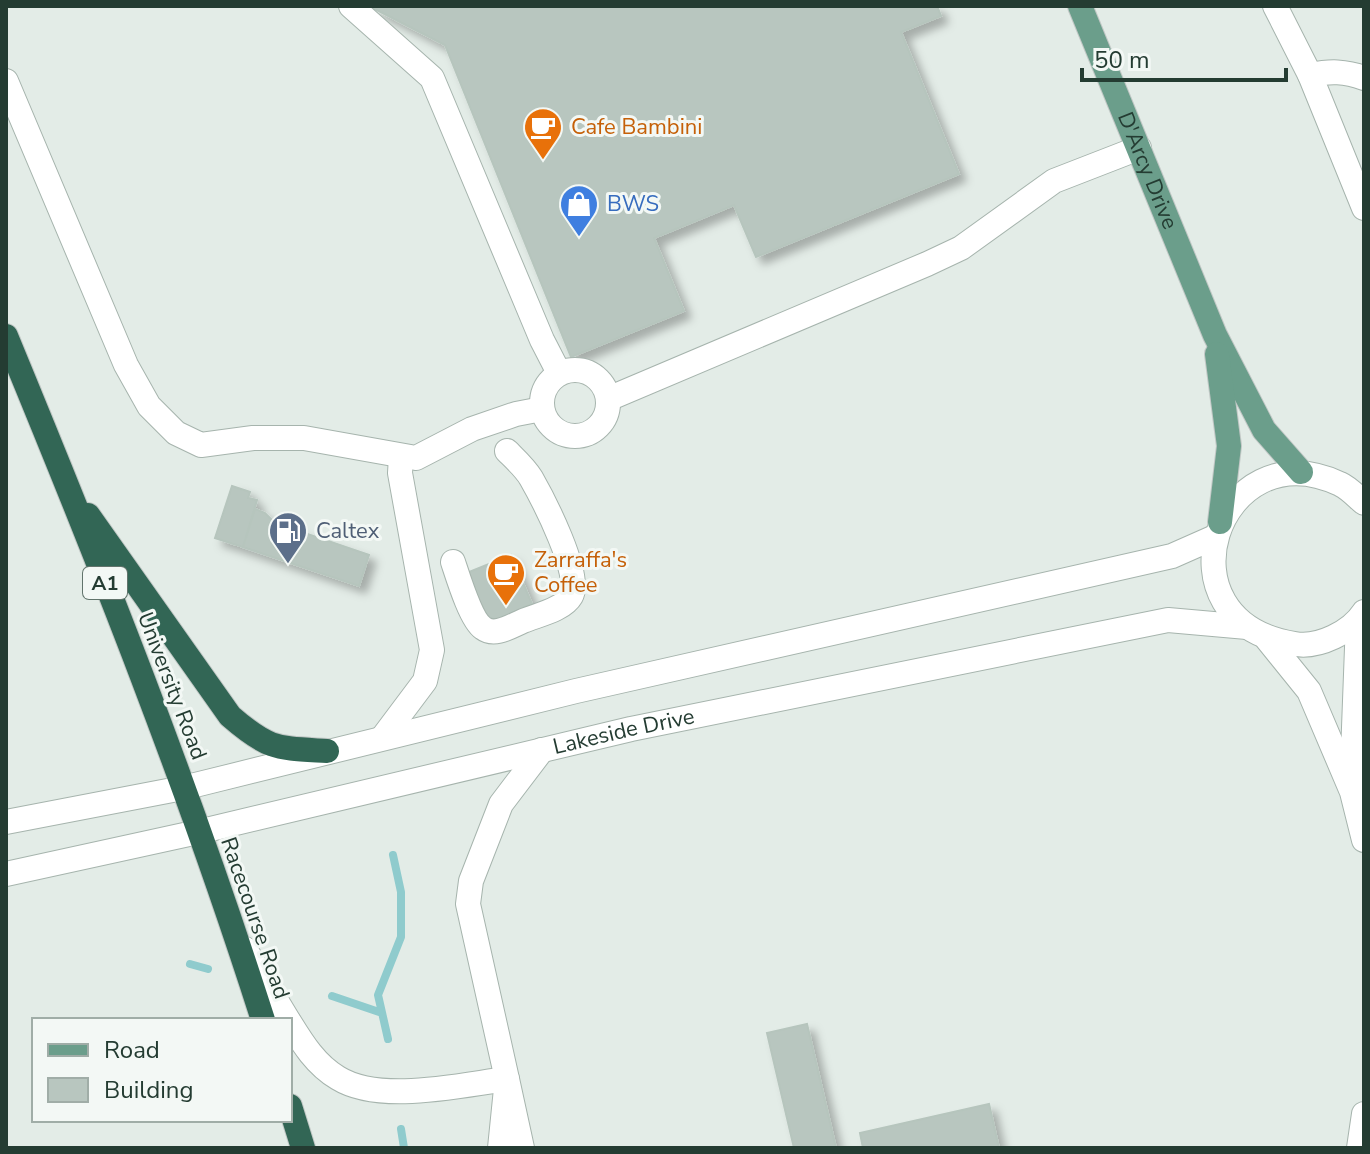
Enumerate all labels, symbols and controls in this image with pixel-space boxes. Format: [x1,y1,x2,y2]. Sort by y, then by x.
scale bar [1082,32,1286,82]
text: 50 m [1094,44,1150,76]
cafe icon: Cafe Bambini [522,106,564,161]
street label: D'Arcy Drive [1110,107,1185,234]
place label: Cafe Bambini [571,112,702,142]
shop icon: BWS [558,183,600,238]
place label: BWS [607,189,659,219]
fuel station icon: Caltex [267,510,309,565]
place label: Caltex [316,516,380,546]
place label: Zarraffa's Coffee [534,545,627,600]
cafe icon: Zarraffa's Coffee [485,552,527,607]
road number: A1 [83,567,127,599]
street label: University Road [130,608,214,764]
street label: Lakeside Drive [550,701,697,762]
street label: Racecourse Road [213,833,297,1003]
legend [32,1018,292,1122]
text: Road [104,1034,160,1066]
text: Building [104,1074,194,1106]

